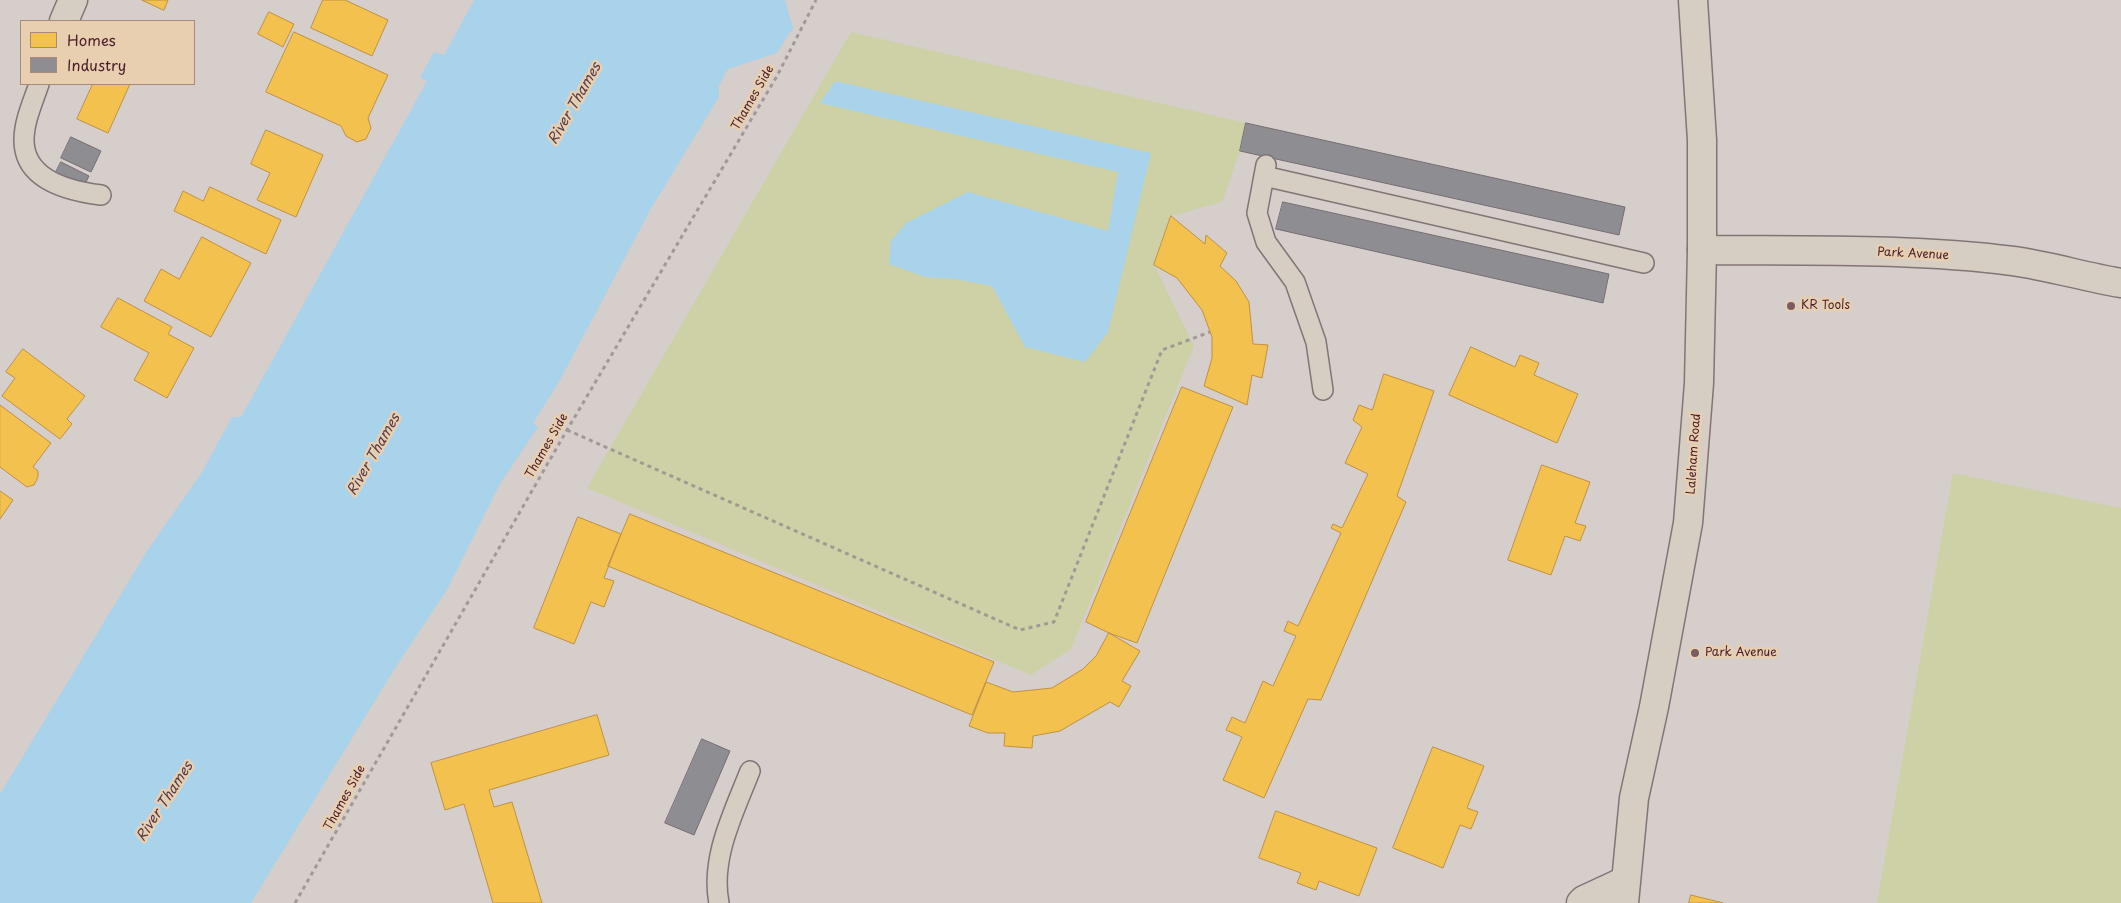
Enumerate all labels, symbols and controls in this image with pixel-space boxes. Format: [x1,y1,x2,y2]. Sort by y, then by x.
legend [20,20,195,85]
text: Homes [67,28,116,51]
text: Industry [67,53,126,76]
water label: River Thames [545,60,605,148]
street label: Thames Side [729,63,777,133]
street label: Park Avenue [1877,245,1949,263]
place label: KR Tools [1801,299,1850,313]
marker: KR Tools [1785,300,1797,312]
water label: River Thames [344,411,404,499]
street label: Thames Side [523,411,571,481]
street label: Laleham Road [1684,413,1704,495]
place label: Park Avenue [1705,646,1777,660]
marker: Park Avenue [1689,647,1701,659]
water label: River Thames [133,759,197,845]
street label: Thames Side [321,763,369,833]

